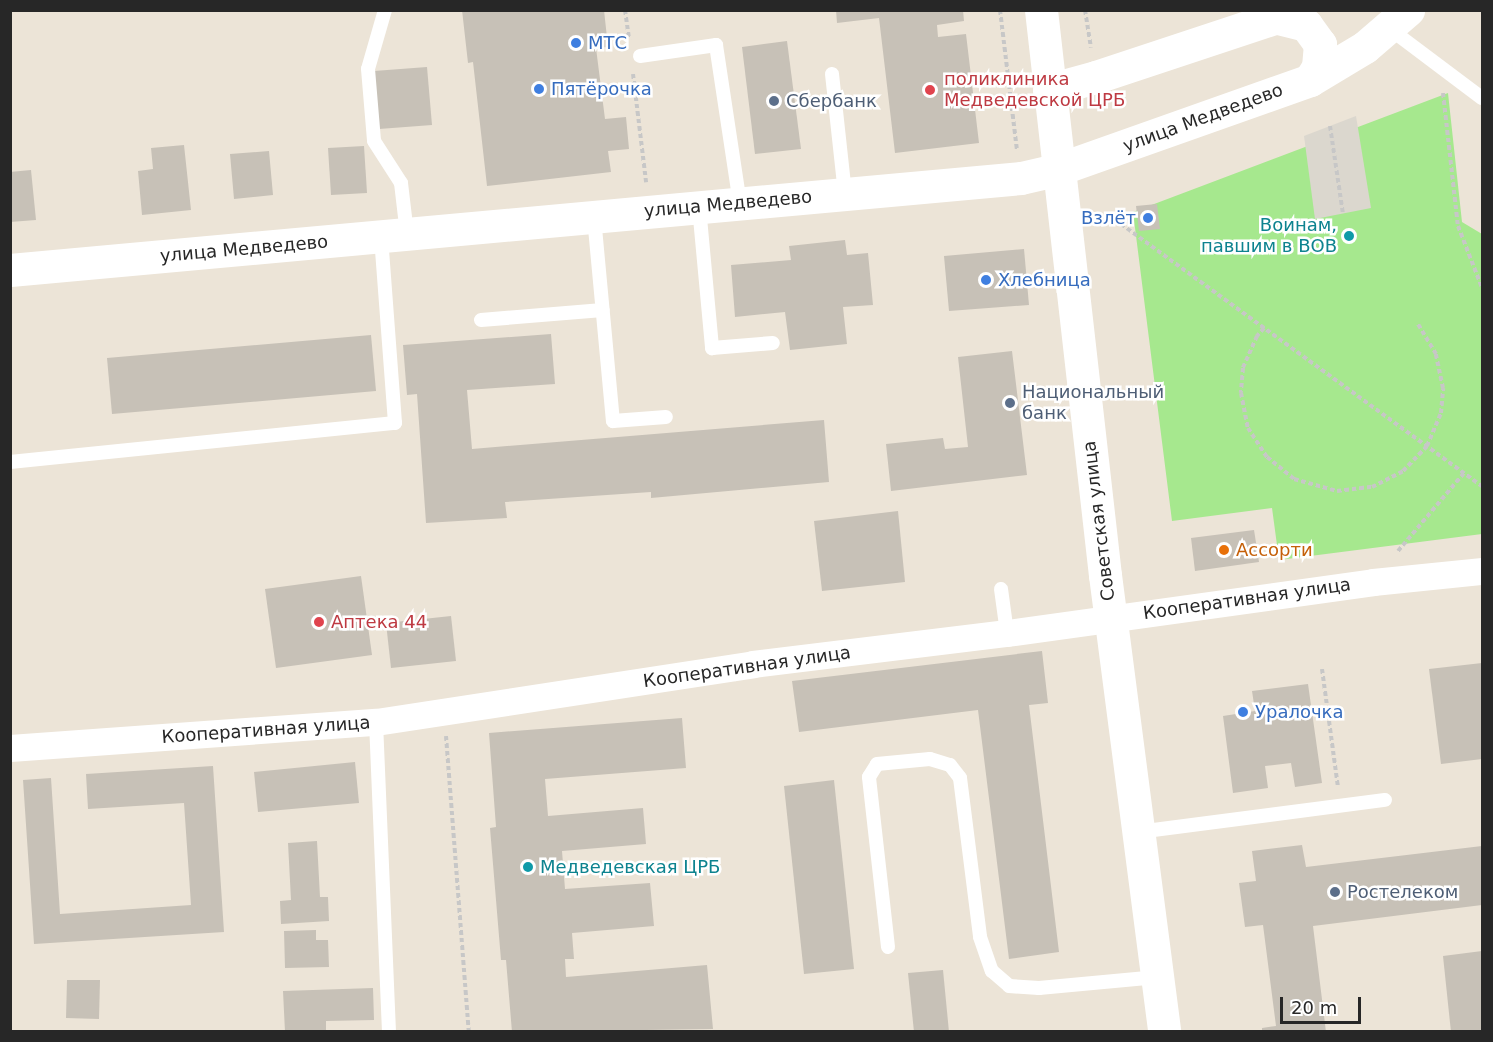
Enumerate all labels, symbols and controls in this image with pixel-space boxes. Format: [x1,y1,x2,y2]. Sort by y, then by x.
place label: МТС [588,32,627,54]
marker: МТС [569,36,583,50]
place label: поликлиника Медведевской ЦРБ [944,69,1125,112]
place label: Пятёрочка [551,78,652,100]
street label: улица Медведево [1120,79,1286,157]
marker: поликлиника Медведевской ЦРБ [921,81,939,99]
marker: Пятёрочка [532,82,546,96]
place label: Сбербанк [786,90,877,112]
marker: Сбербанк [767,94,781,108]
street label: улица Медведево [643,186,813,222]
place label: Взлёт [1081,207,1136,229]
marker: Взлёт [1141,211,1155,225]
place label: Воинам, павшим в ВОВ [1201,215,1337,258]
marker: Воинам, павшим в ВОВ [1342,229,1356,243]
street label: улица Медведево [159,231,329,267]
place label: Хлебница [998,269,1091,291]
marker: Хлебница [979,273,993,287]
place label: Национальный банк [1022,382,1164,424]
marker: Национальный банк [1003,396,1017,410]
street label: Советская улица [1078,440,1120,602]
place label: Ассорти [1236,539,1313,561]
marker: Ассорти [1217,543,1231,557]
street label: Кооперативная улица [1142,574,1352,624]
place label: Аптека 44 [331,611,427,633]
marker: Аптека 44 [312,615,326,629]
street label: Кооперативная улица [642,642,852,692]
place label: Уралочка [1255,701,1343,723]
marker: Уралочка [1236,705,1250,719]
street label: Кооперативная улица [161,712,371,748]
place label: Медведевская ЦРБ [540,856,720,878]
marker: Медведевская ЦРБ [521,860,535,874]
place label: Ростелеком [1347,881,1458,903]
marker: Ростелеком [1328,885,1342,899]
scale bar [1283,985,1364,1023]
text: 20 m [1291,997,1337,1018]

